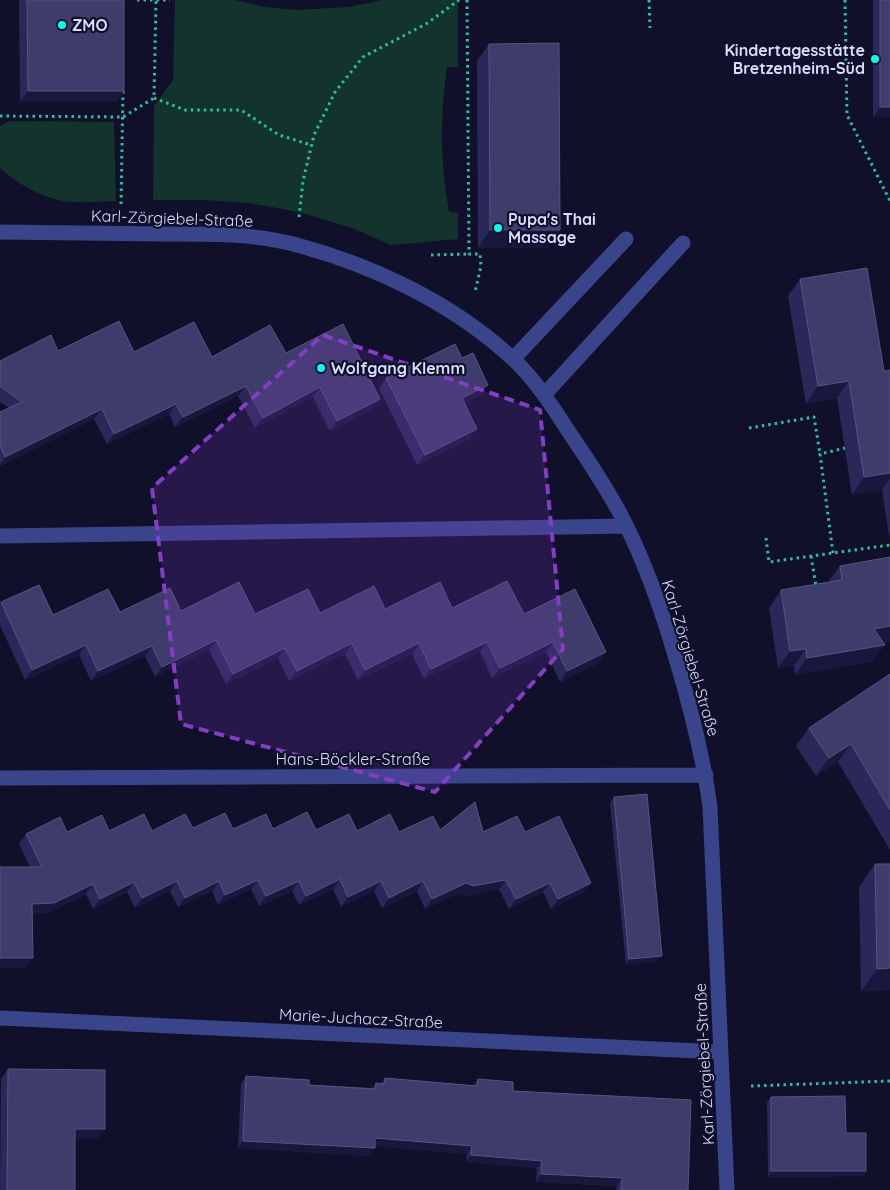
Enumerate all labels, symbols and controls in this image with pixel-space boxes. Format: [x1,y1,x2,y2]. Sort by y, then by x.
place label: ZMO [72,15,108,35]
marker: ZMO [56,19,68,31]
place label: Kindertagesstätte Bretzenheim-Süd [724,40,865,78]
marker: Kindertagesstätte Bretzenheim-Süd [869,53,881,65]
street label: Karl-Zörgiebel-Straße [91,205,253,231]
place label: Pupa's Thai Massage [508,209,596,247]
marker: Pupa's Thai Massage [492,222,504,234]
place label: Wolfgang Klemm [331,358,465,378]
marker: Wolfgang Klemm [315,362,327,374]
street label: Karl-Zörgiebel-Straße [658,577,724,739]
street label: Hans-Böckler-Straße [276,749,430,769]
street label: Karl-Zörgiebel-Straße [690,982,718,1146]
street label: Marie-Juchacz-Straße [279,1004,443,1032]

